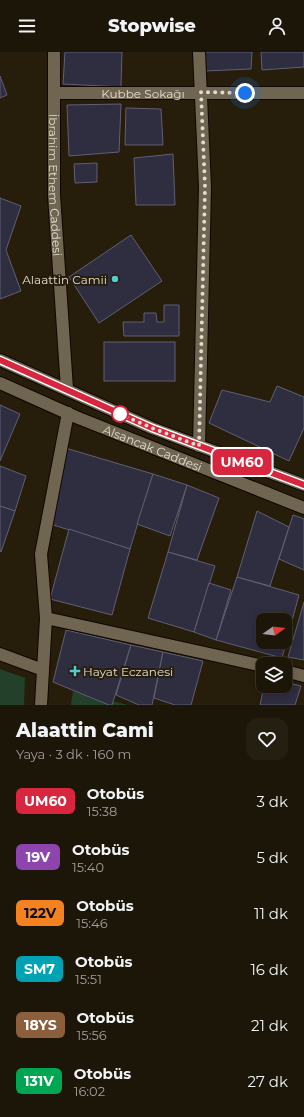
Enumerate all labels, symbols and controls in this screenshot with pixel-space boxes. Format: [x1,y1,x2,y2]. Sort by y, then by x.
icon: menu [16,15,38,37]
text: Stopwise [108,15,196,37]
icon: person [266,15,288,37]
your location [235,83,255,103]
street label: Kubbe Sokağı [101,86,185,101]
street label: İbrahim Ethem Caddesi [46,114,66,257]
place label: Alaattin Camii [22,272,107,287]
marker: Alaattin Camii [110,274,120,284]
unlabelled marker [111,405,129,423]
street label: Alsancak Caddesi [101,421,205,474]
line badge: UM60 [214,449,270,475]
text: UM60 [221,453,263,471]
north arrow [256,613,292,649]
map controls [256,613,292,693]
button: layers [256,657,292,693]
place label: Hayat Eczanesi [83,664,173,679]
marker: Hayat Eczanesi [70,666,80,676]
button: heart [246,718,288,760]
text: Alaattin Cami [16,719,154,742]
text: Yaya · 3 dk · 160 m [16,746,131,762]
text: Otobüs [87,784,144,803]
text: UM60 [24,792,67,810]
text: 3 dk [256,792,288,811]
text: 15:38 [87,803,117,819]
text: Otobüs [72,840,129,859]
text: 19V [26,848,50,866]
text: 5 dk [256,848,288,867]
text: 15:40 [72,859,104,875]
text: Otobüs [76,896,134,915]
text: 122V [24,904,56,922]
text: 11 dk [254,904,288,923]
text: 15:46 [76,915,108,931]
text: Otobüs [75,952,132,971]
text: SM7 [24,960,55,978]
text: 16 dk [250,960,288,979]
text: 15:51 [75,971,102,987]
text: Otobüs [77,1008,134,1027]
text: 18YS [24,1016,57,1034]
text: 21 dk [251,1016,288,1035]
text: 15:56 [77,1027,107,1043]
text: Otobüs [74,1064,131,1083]
text: 131V [24,1072,54,1090]
text: 27 dk [248,1072,288,1091]
text: 16:02 [74,1083,105,1099]

